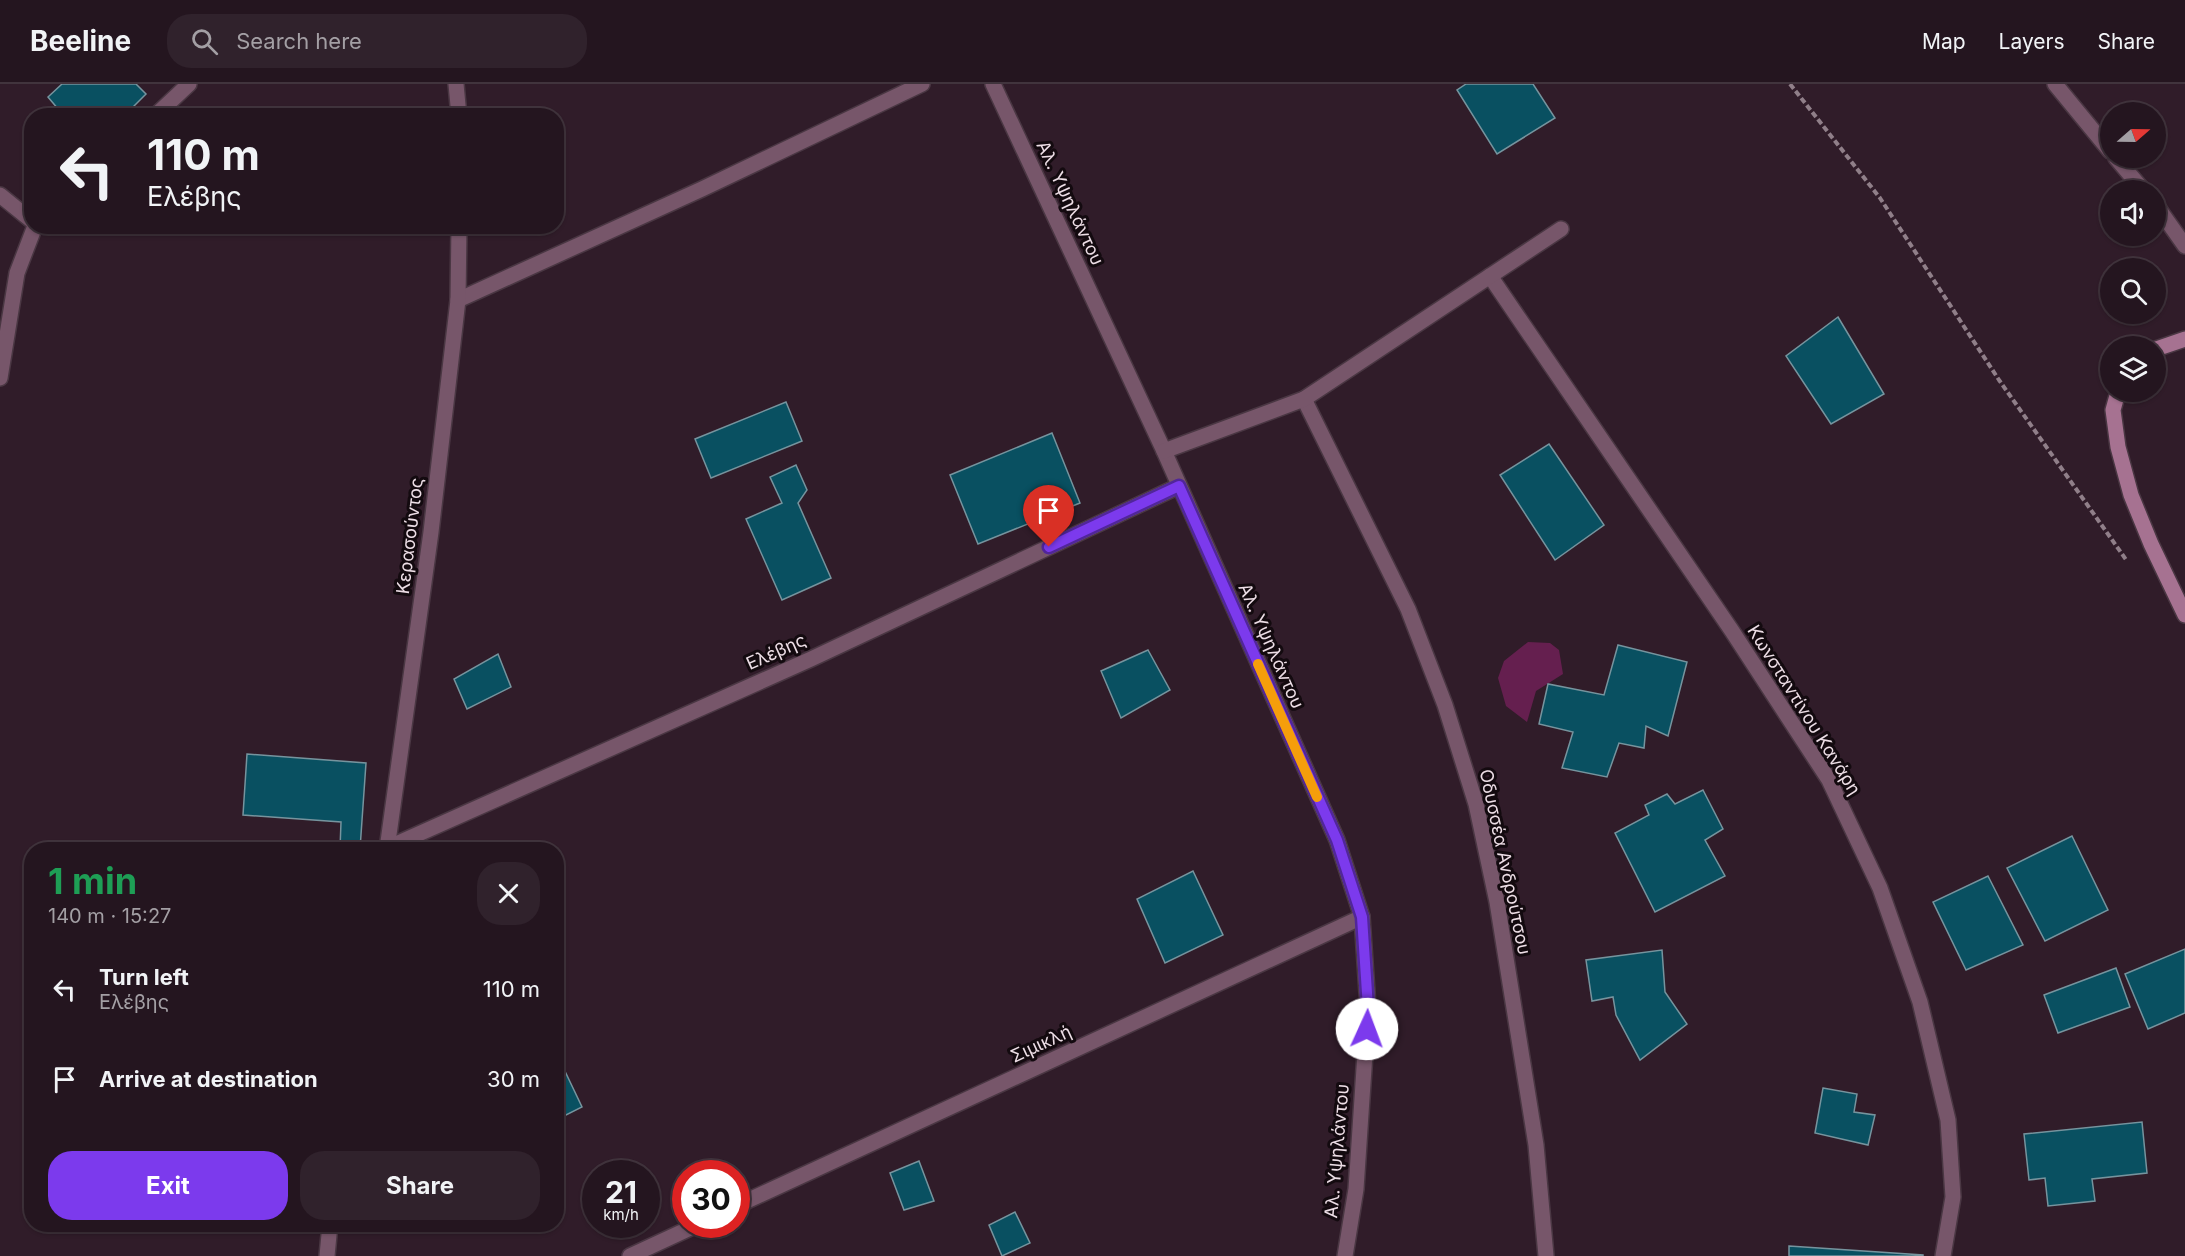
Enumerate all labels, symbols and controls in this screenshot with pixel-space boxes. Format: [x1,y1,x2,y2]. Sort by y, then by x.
search box [167,14,587,68]
text: Beeline [30,24,131,58]
icon: search [188,25,221,58]
text: Search here [236,28,362,54]
text: Map [1922,29,1966,54]
text: Layers [1999,29,2065,54]
text: Share [2098,29,2155,54]
north arrow [2100,102,2166,168]
map controls [2100,102,2166,402]
text: 110 m [147,129,260,180]
icon: left [48,132,126,210]
street label: Αλ. Υψηλάντου [1032,137,1108,268]
text: Ελέβης [147,180,242,213]
button: sound [2100,180,2166,246]
button: search [2100,258,2166,324]
button: layers [2100,336,2166,402]
street label: Κερασούντος [392,477,427,595]
pin [1023,485,1074,547]
icon: arrive [1032,494,1065,527]
street label: Αλ. Υψηλάντου [1234,580,1308,712]
street label: Κωνσταντίνου Κανάρη [1743,621,1865,799]
street label: Ελέβης [743,629,809,674]
street label: Οδυσσέα Ανδρούτσου [1476,767,1535,956]
text: 1 min [48,859,137,903]
button: close [477,862,540,925]
text: 140 m · 15:27 [48,904,171,928]
text: Turn left [99,964,189,990]
icon: left [48,973,81,1006]
text: 110 m [483,976,540,1002]
text: Ελέβης [99,990,169,1014]
position arrow [1335,997,1399,1061]
street label: Σιμικλή [1007,1020,1074,1067]
icon: arrive [48,1063,81,1096]
text: Arrive at destination [99,1066,318,1092]
text: 30 m [487,1066,540,1092]
street label: Αλ. Υψηλάντου [1320,1083,1353,1219]
button: Exit [48,1151,288,1220]
button: Share [300,1151,540,1220]
speed limit sign: 30 [672,1160,750,1238]
text: 21 [605,1174,637,1210]
text: km/h [603,1205,639,1224]

